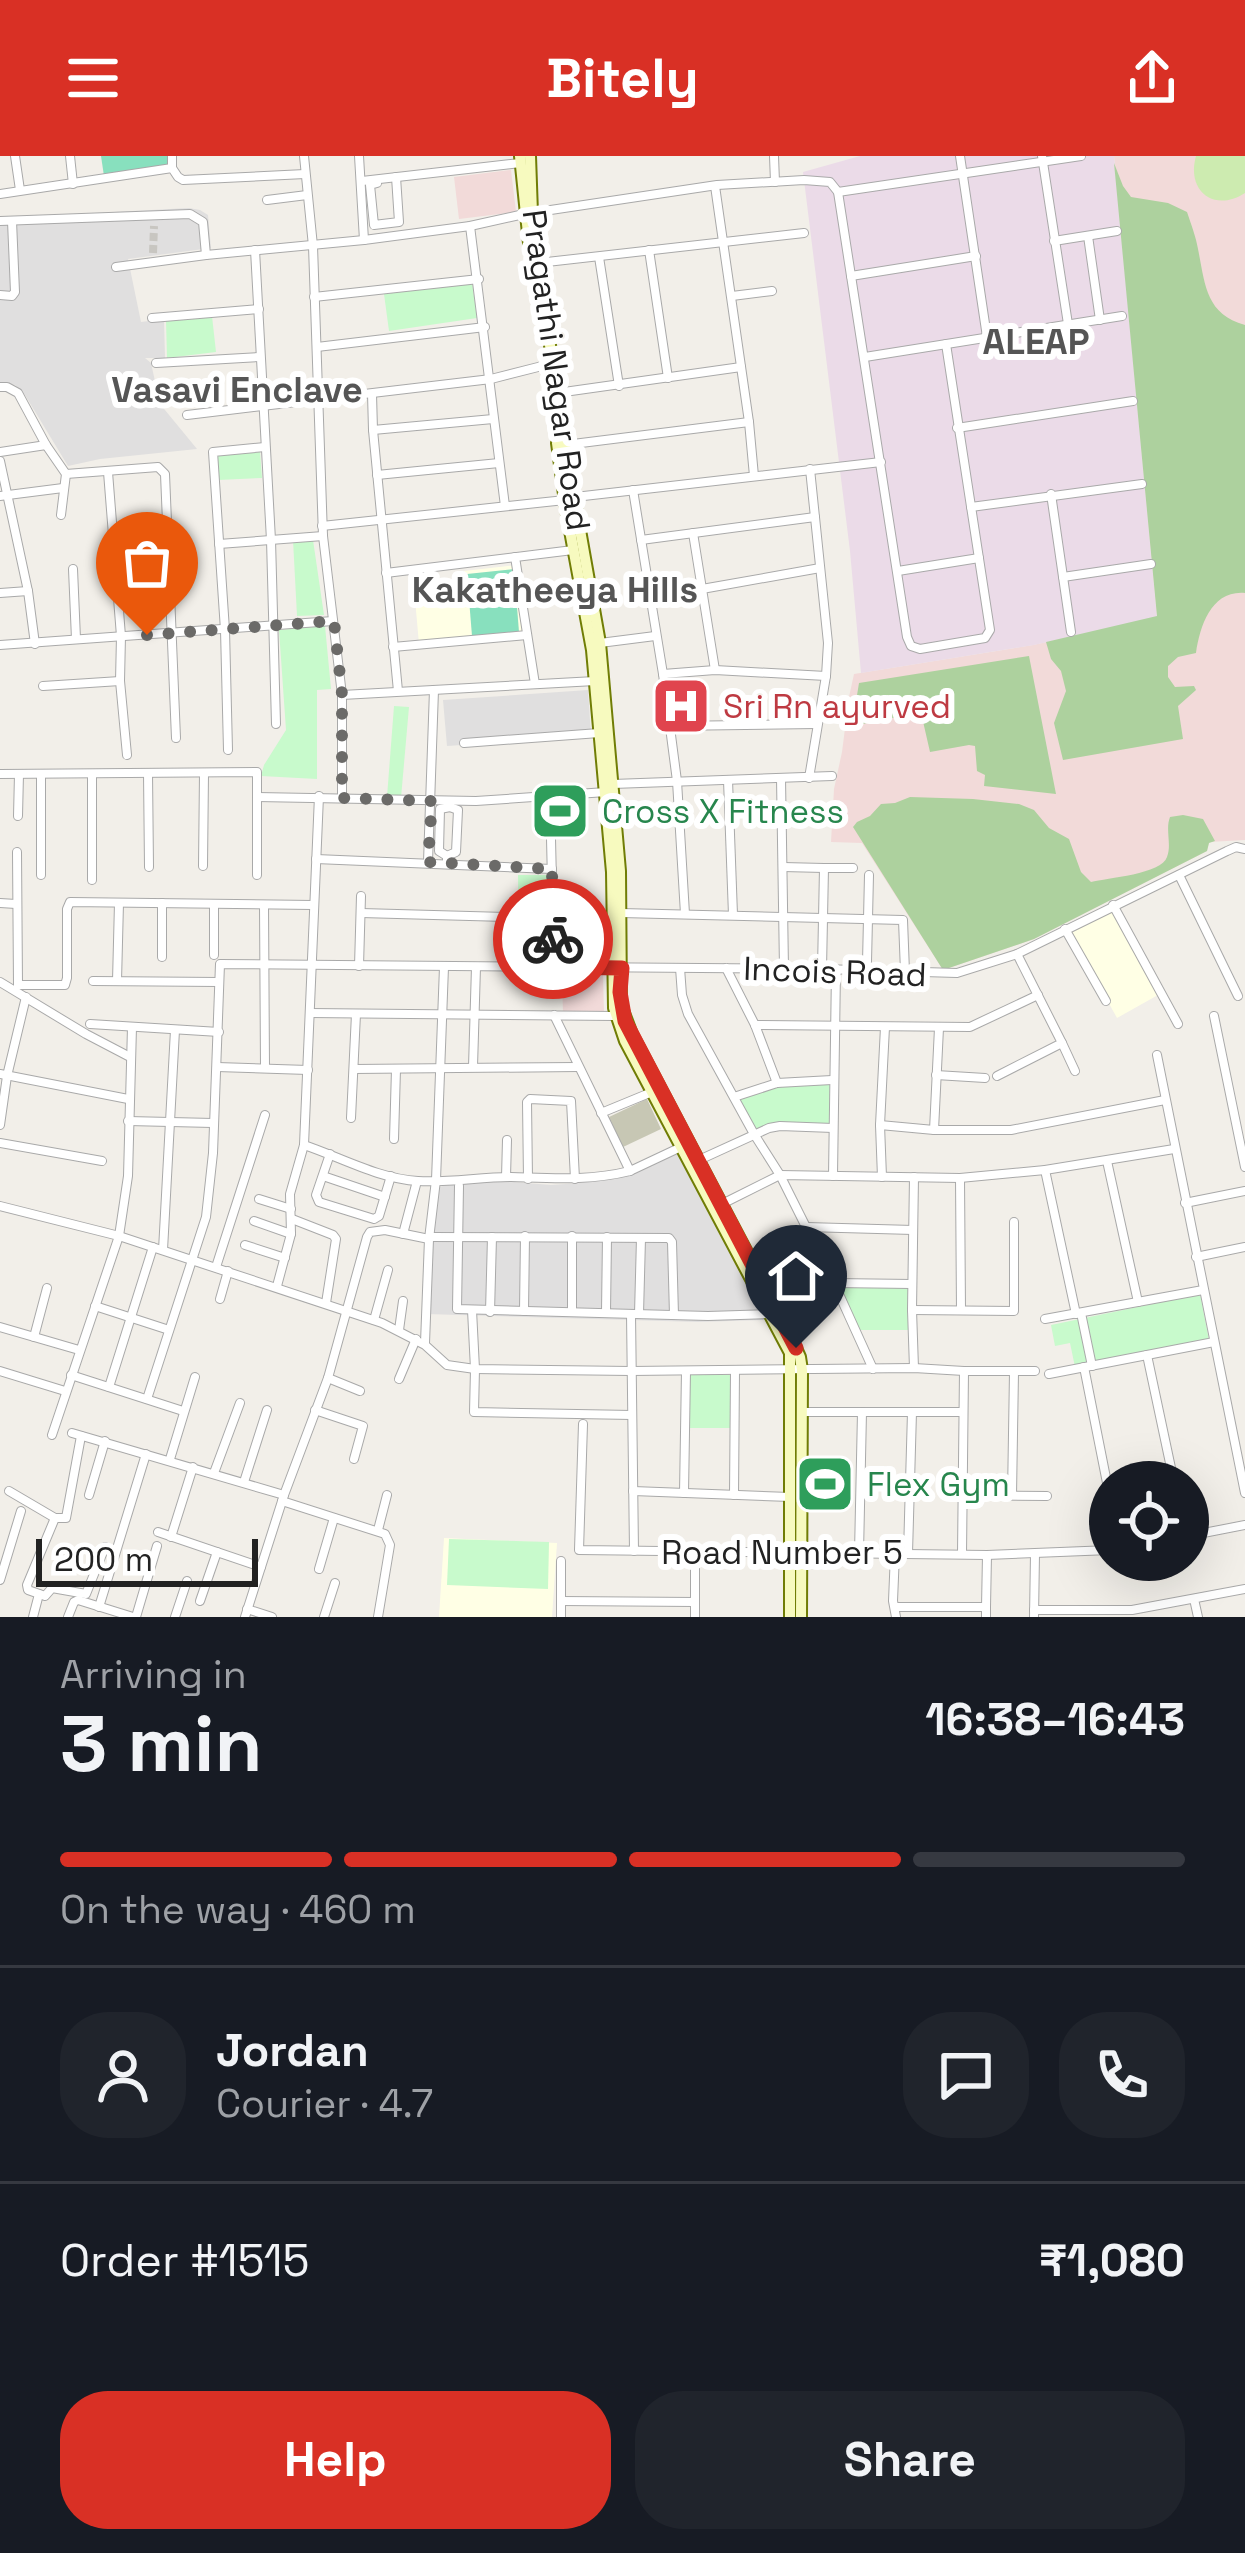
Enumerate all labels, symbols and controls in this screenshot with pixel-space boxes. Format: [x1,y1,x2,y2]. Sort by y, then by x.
text: Bitely [546,44,699,113]
icon: menu [60,45,126,111]
icon: share [1119,45,1185,111]
street label: Pragathi Nagar Road [513,207,599,533]
district label: ALEAP [983,319,1089,365]
district label: Vasavi Enclave [111,367,363,413]
pin [96,512,198,635]
icon: bag [114,530,180,596]
district label: Kakatheeya Hills [412,567,698,613]
hospital icon: Sri Rn ayurved [650,675,712,737]
place label: Sri Rn ayurved [723,686,951,728]
sports icon: Cross X Fitness [529,780,591,842]
place label: Cross X Fitness [602,791,844,833]
courier [493,879,613,999]
icon: bike [520,906,586,972]
street label: Incois Road [743,948,927,996]
pin [745,1225,847,1348]
icon: home [763,1243,829,1309]
sports icon: Flex Gym [794,1453,856,1515]
map controls [1089,1461,1209,1581]
button: locate [1089,1461,1209,1581]
place label: Flex Gym [867,1464,1010,1506]
street label: Road Number 5 [661,1532,903,1574]
scale bar [36,1533,258,1586]
text: 200 m [54,1539,153,1581]
text: Arriving in [60,1650,247,1699]
text: 16:38–16:43 [925,1691,1185,1748]
text: 3 min [60,1694,263,1794]
text: On the way · 460 m [60,1885,416,1934]
button: person [60,2012,186,2138]
button: chat [903,2012,1029,2138]
button: phone [1059,2012,1185,2138]
text: Jordan [216,2022,369,2079]
text: Courier · 4.7 [216,2079,433,2128]
text: Order #1515 [60,2232,310,2289]
text: ₹1,080 [1039,2232,1185,2289]
button: Help [60,2391,611,2529]
button: Share [635,2391,1185,2529]

